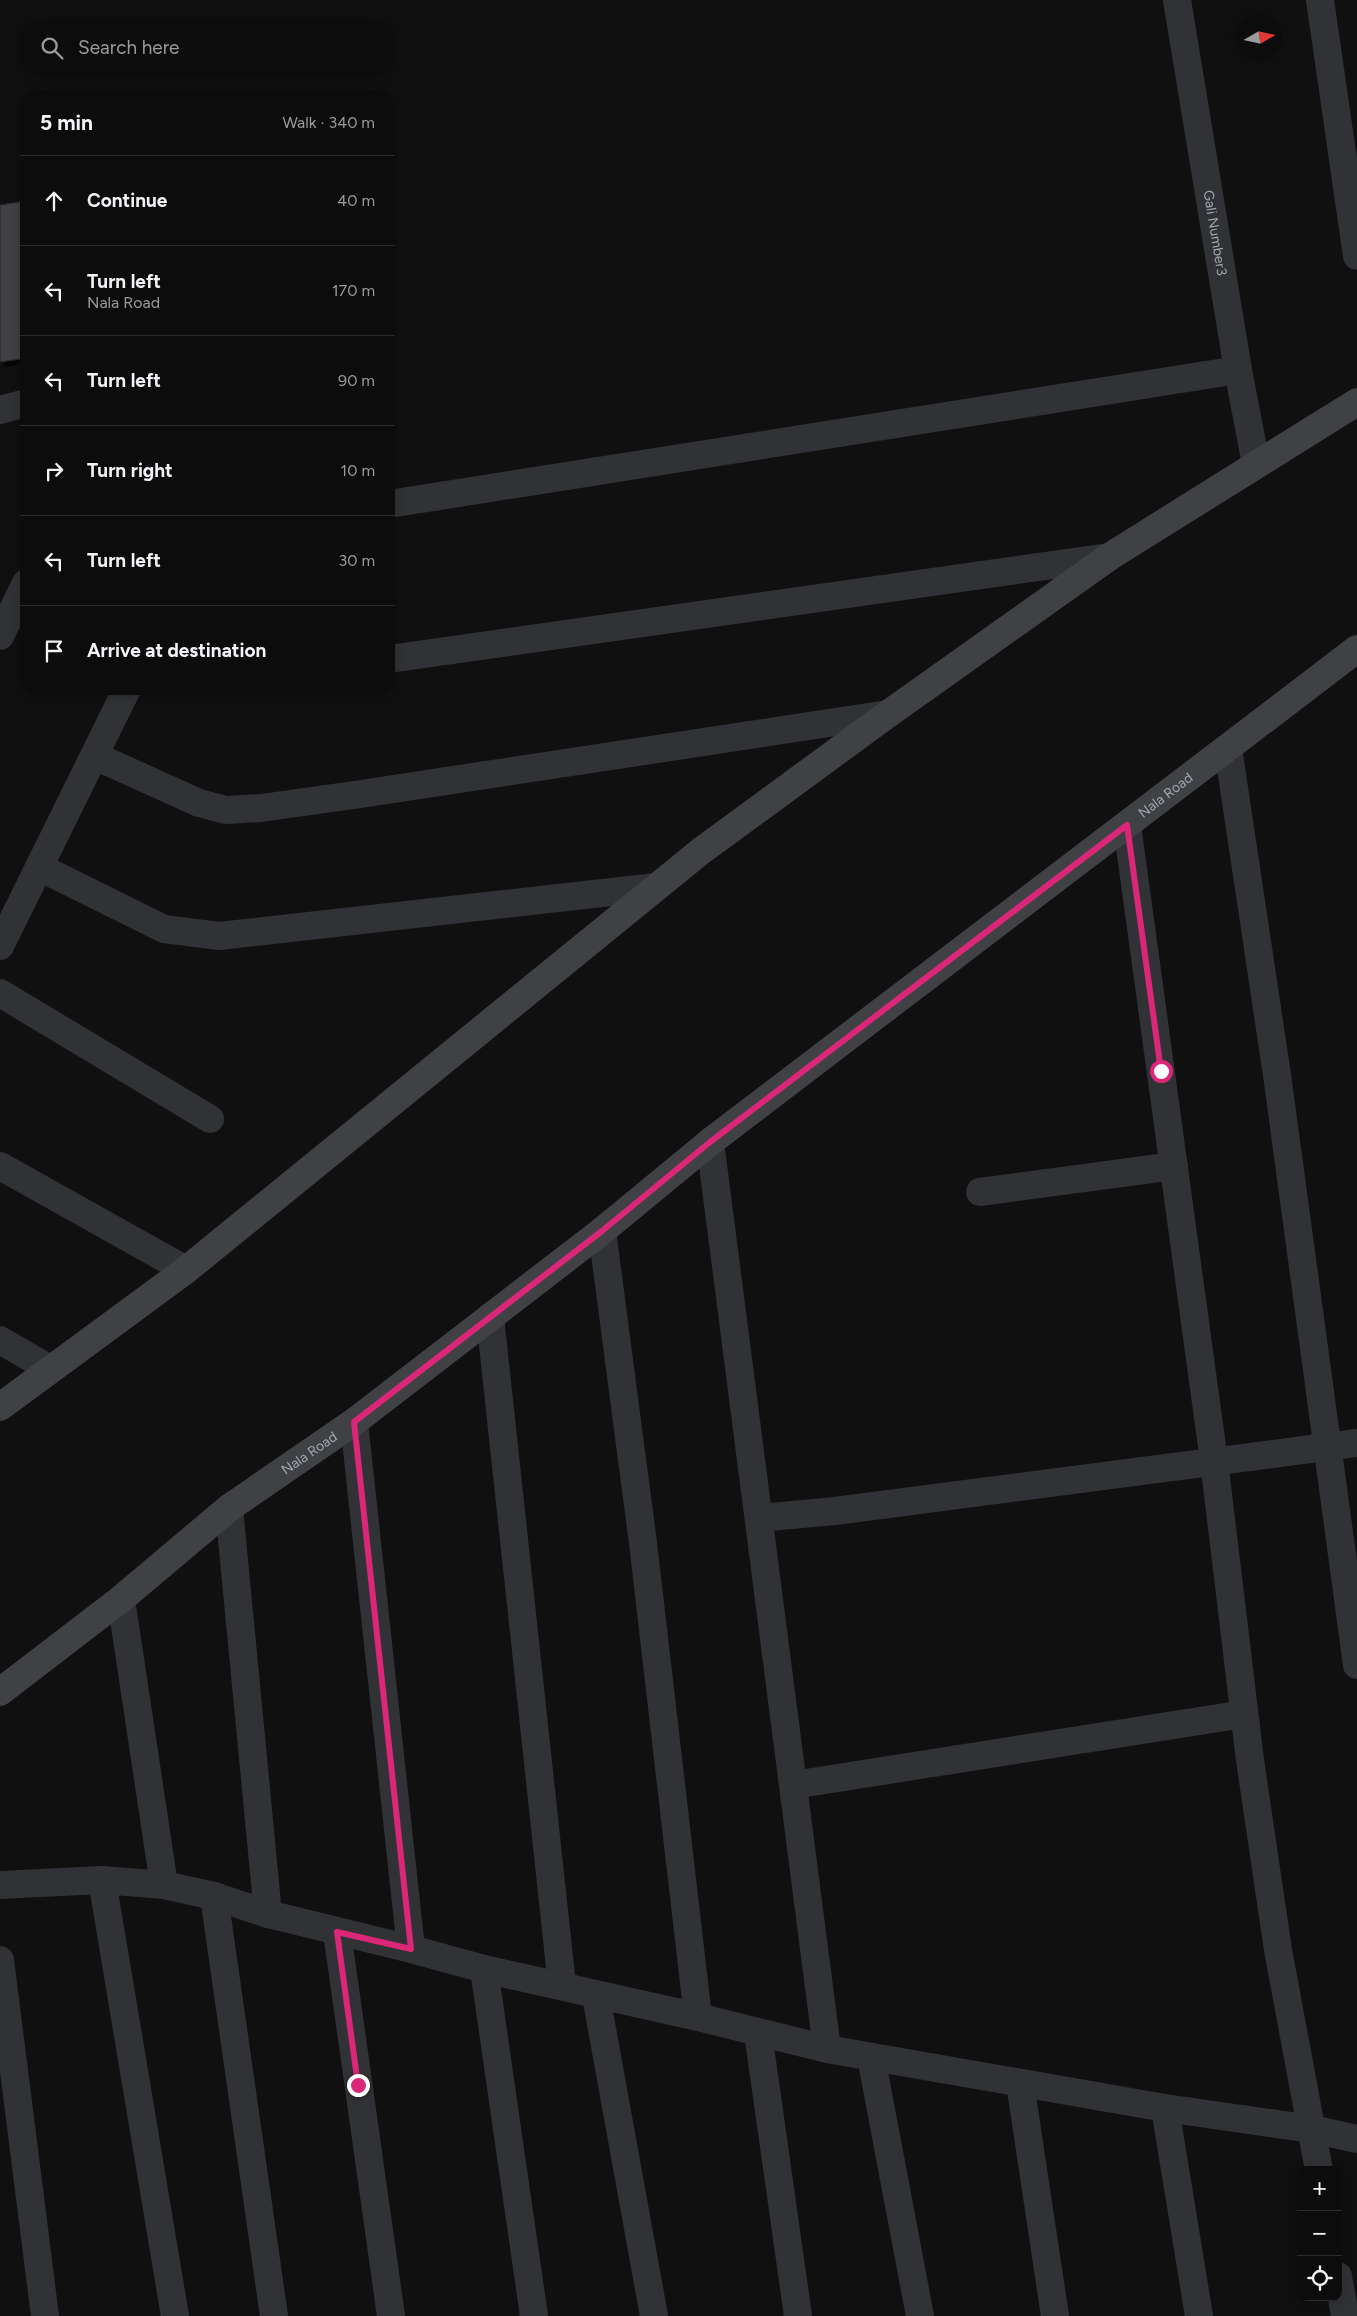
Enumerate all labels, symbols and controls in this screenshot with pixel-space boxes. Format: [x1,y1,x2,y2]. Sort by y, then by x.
north arrow [1237,15,1282,60]
search box [20,20,395,75]
icon: search [38,34,66,62]
text: Search here [78,36,180,59]
text: 5 min [40,110,93,135]
text: Walk · 340 m [282,113,375,132]
icon: ahead [40,187,68,215]
text: Continue [87,189,167,212]
street label: Gali Number3 [1200,189,1231,277]
text: 40 m [337,191,375,210]
text: Turn left [87,270,161,293]
icon: left [40,277,68,305]
text: 170 m [332,281,375,300]
text: Nala Road [87,293,160,312]
icon: left [40,367,68,395]
text: Turn left [87,369,161,392]
text: 90 m [338,371,375,390]
icon: right [40,457,68,485]
text: Turn right [87,459,173,482]
text: 10 m [341,461,375,480]
icon: left [40,547,68,575]
text: Turn left [87,549,161,572]
text: 30 m [338,551,375,570]
icon: arrive [40,637,68,665]
text: Arrive at destination [87,639,266,662]
street label: Nala Road [1135,769,1196,821]
route start [1150,1060,1173,1083]
street label: Nala Road [278,1428,340,1478]
route end [347,2074,370,2097]
map controls [1297,2166,1342,2301]
button: + [1297,2166,1342,2211]
button: − [1297,2211,1342,2256]
button: locate [1297,2256,1342,2301]

